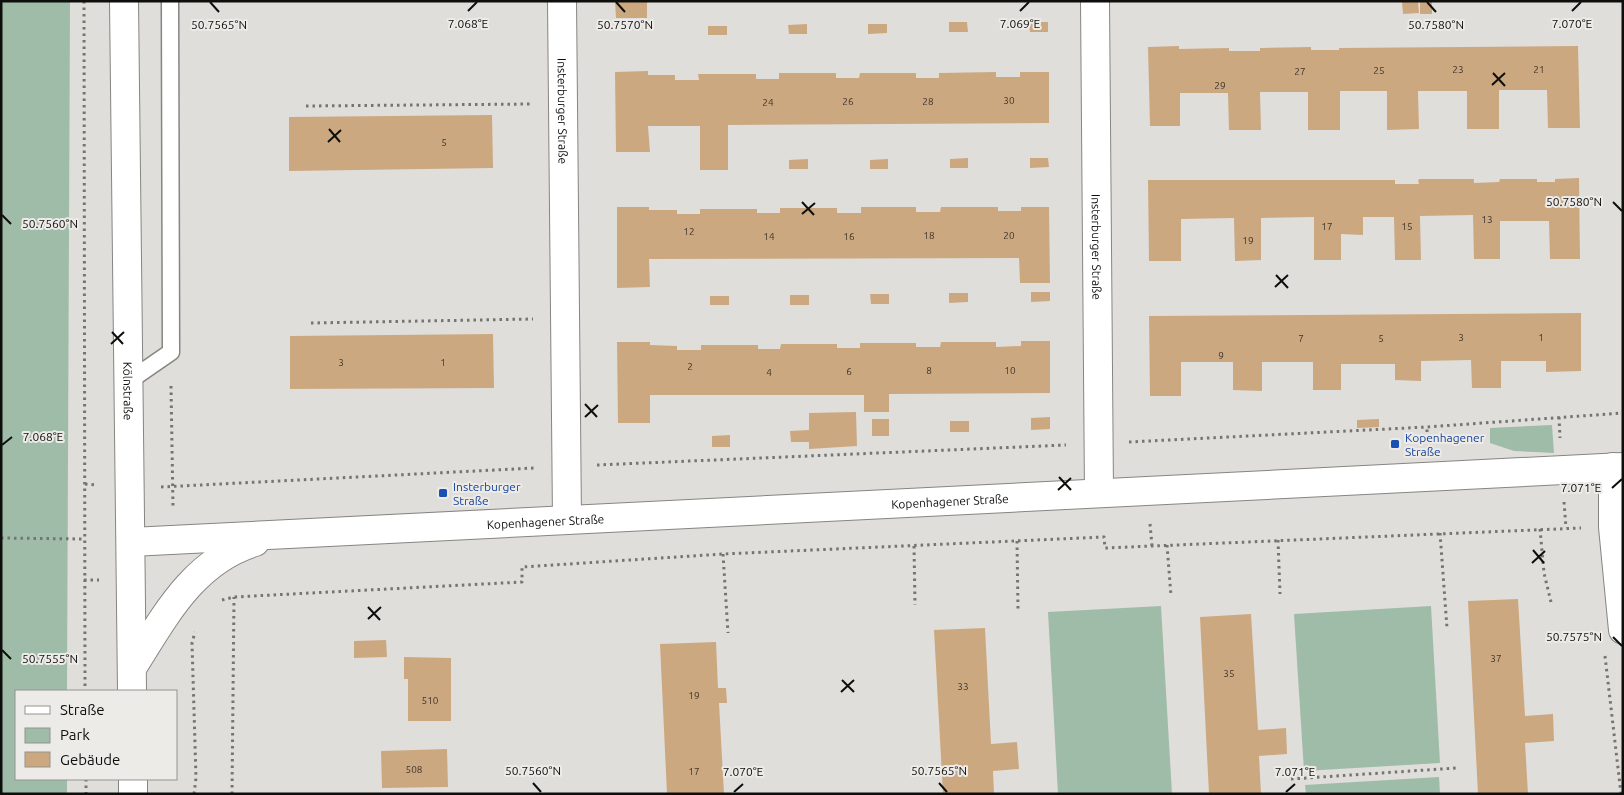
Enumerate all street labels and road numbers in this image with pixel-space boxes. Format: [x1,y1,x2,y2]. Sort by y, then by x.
street label: Insterburger Straße [556,58,570,164]
street label: Insterburger Straße [1090,194,1104,300]
street label: Kölnstraße [122,362,135,420]
street label: Kopenhagener Straße [891,491,1009,510]
street label: Kopenhagener Straße [486,512,605,531]

